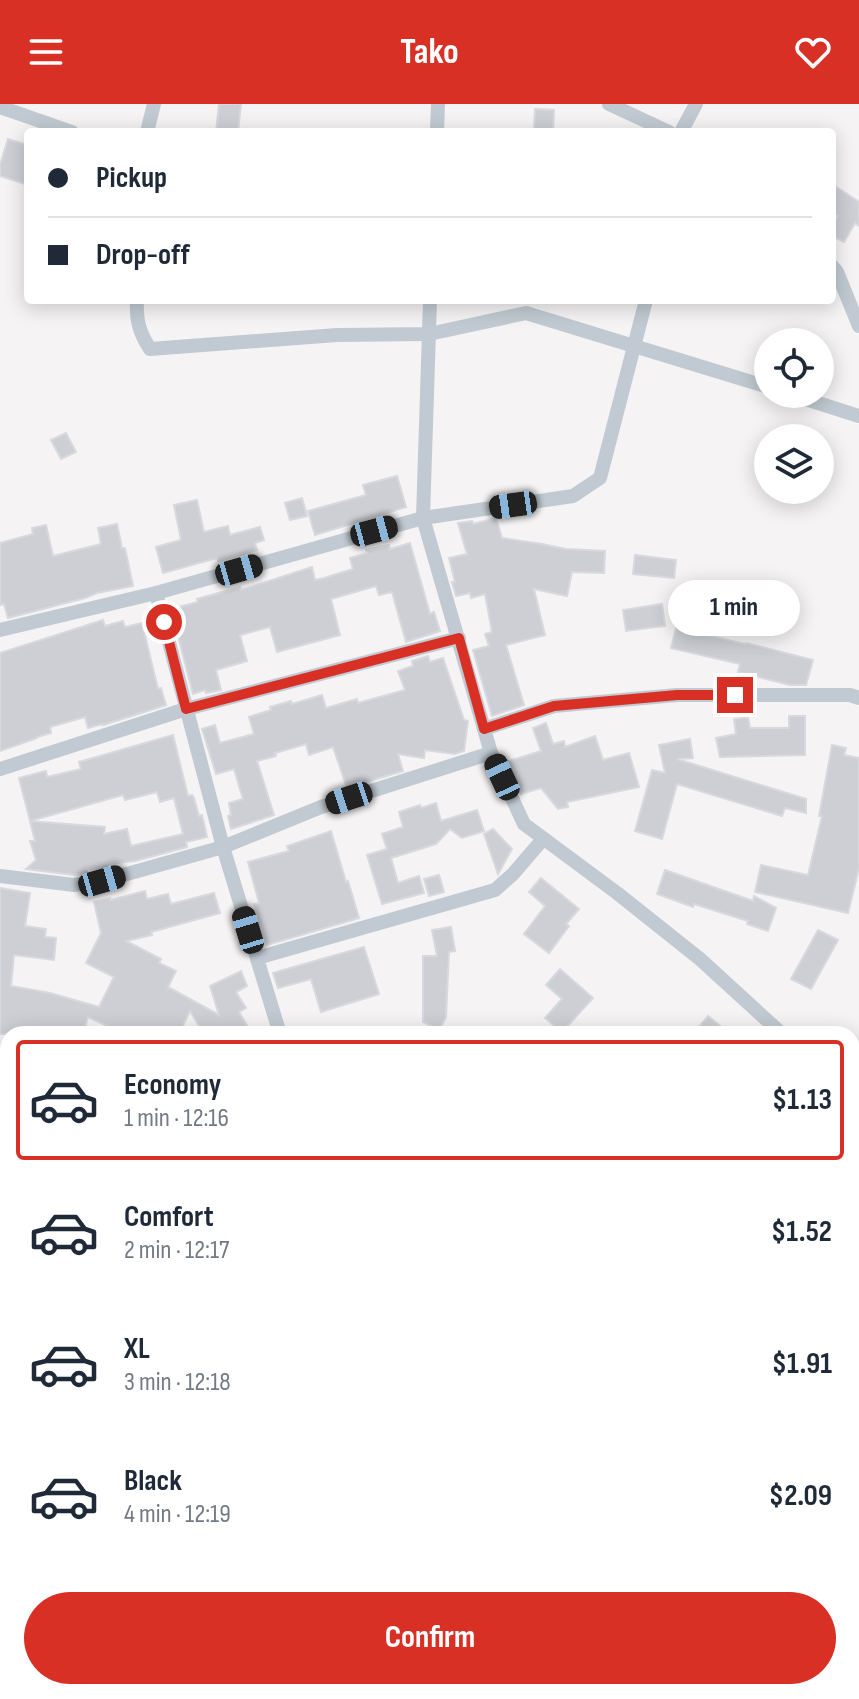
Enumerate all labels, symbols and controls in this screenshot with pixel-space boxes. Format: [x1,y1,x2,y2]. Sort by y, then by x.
icon: menu [24,30,68,74]
icon: heart [791,30,835,74]
text: Tako [400,31,459,74]
text: Pickup [96,160,167,196]
text: Drop-off [96,237,190,273]
map controls [754,328,834,504]
button: locate [754,328,834,408]
button: layers [754,424,834,504]
car [488,490,538,520]
car [348,513,400,549]
car [213,552,265,588]
callout: 1 min [669,579,801,635]
text: 1 min [710,592,758,623]
route start [146,604,182,640]
route end [717,677,753,713]
car [481,750,523,804]
car [322,779,376,817]
car [76,863,128,899]
car [230,904,266,956]
icon: car [28,1064,100,1136]
text: Economy [124,1067,221,1103]
text: $1.13 [772,1082,832,1118]
text: 1 min · 12:16 [124,1103,229,1134]
icon: car [28,1196,100,1268]
text: Comfort [124,1199,214,1235]
text: $1.52 [771,1214,832,1250]
text: 2 min · 12:17 [124,1235,229,1266]
icon: car [28,1328,100,1400]
text: XL [124,1331,150,1367]
text: $1.91 [772,1346,832,1382]
text: 3 min · 12:18 [124,1367,231,1398]
icon: car [28,1460,100,1532]
text: Black [124,1463,182,1499]
text: $2.09 [769,1478,832,1514]
text: 4 min · 12:19 [124,1499,231,1530]
button: Confirm [24,1592,836,1684]

